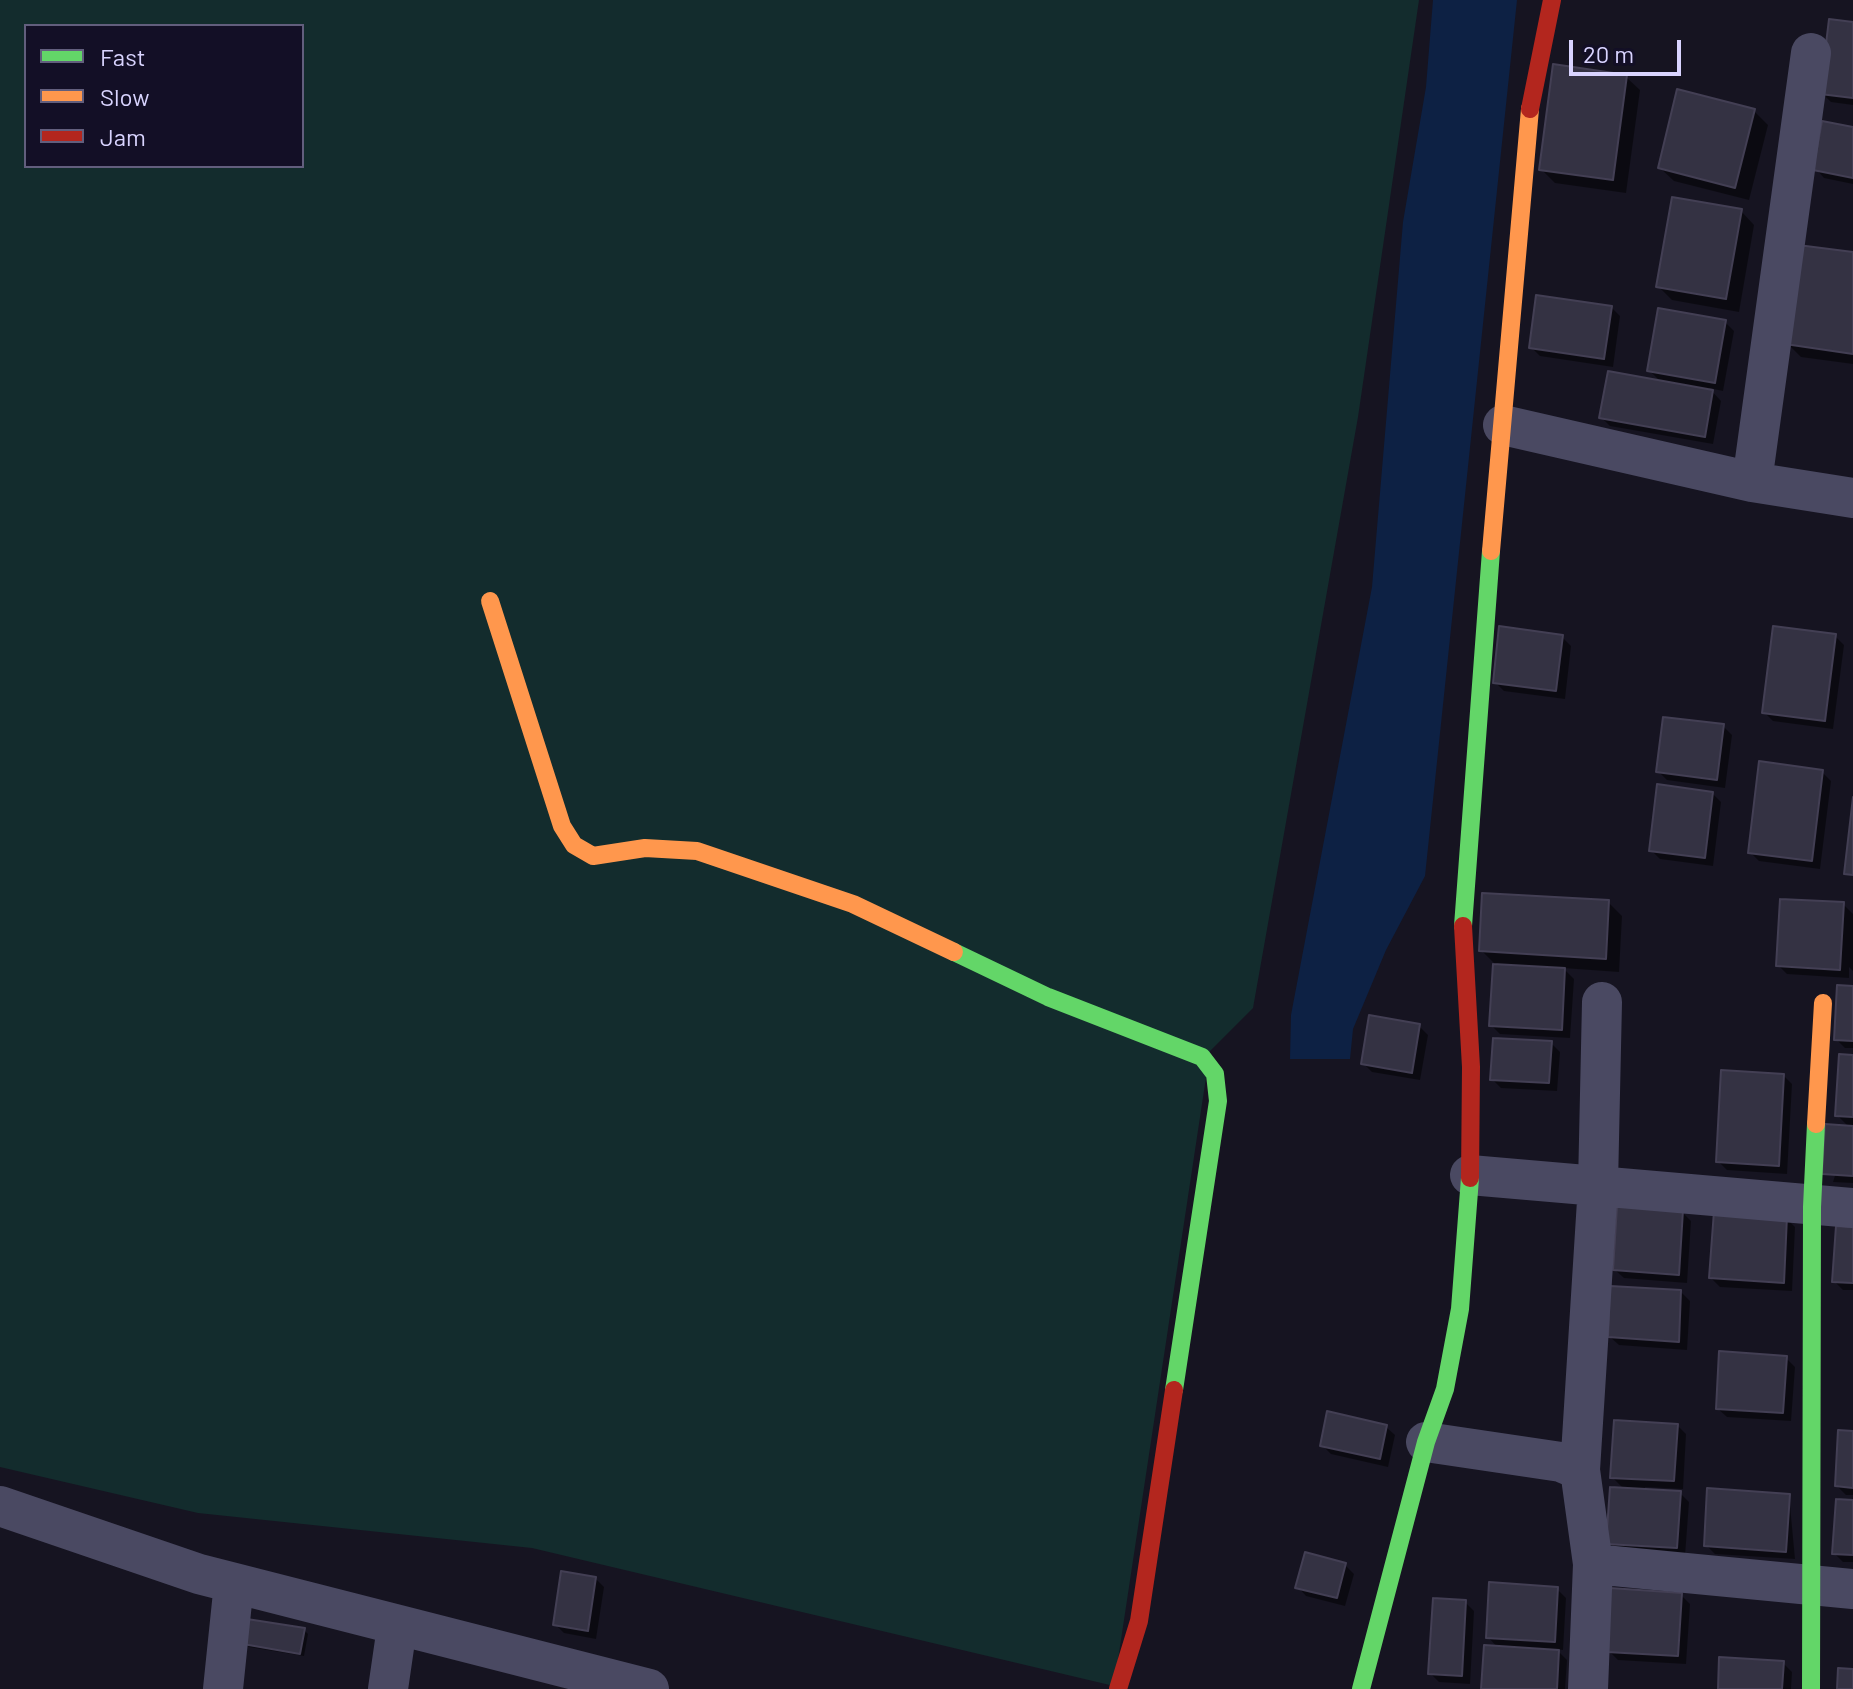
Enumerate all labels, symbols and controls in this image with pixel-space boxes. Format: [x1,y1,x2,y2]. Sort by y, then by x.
legend [24,24,304,168]
scale bar [1573,24,1685,74]
text: 20 m [1583,39,1634,68]
text: Fast [100,42,145,71]
text: Slow [100,82,149,111]
text: Jam [100,122,146,151]

